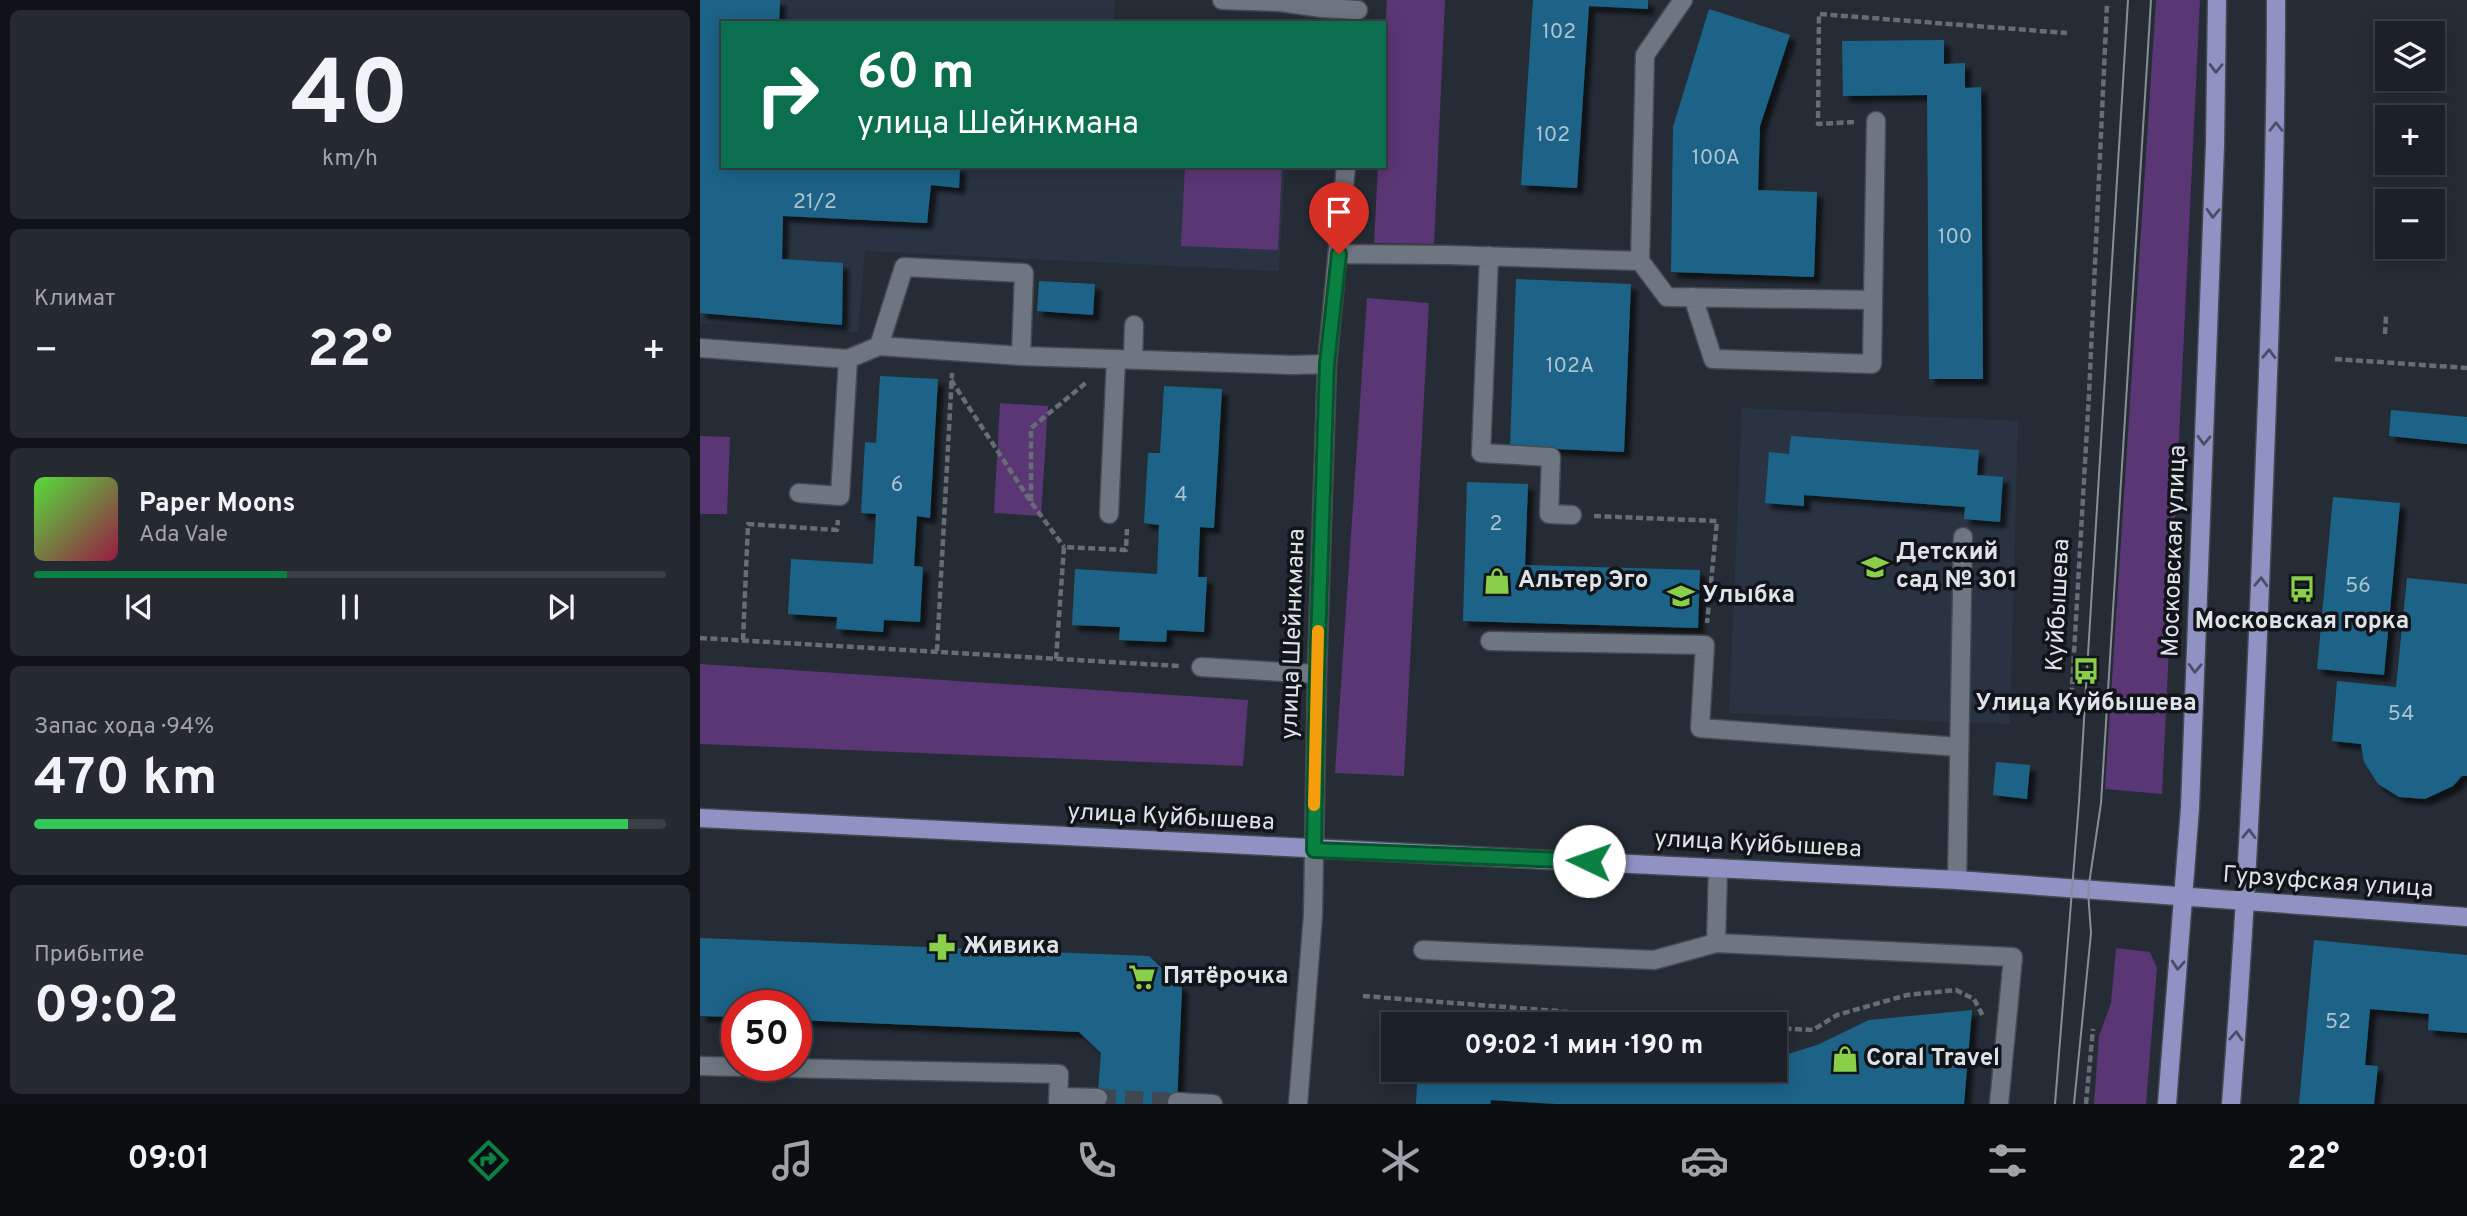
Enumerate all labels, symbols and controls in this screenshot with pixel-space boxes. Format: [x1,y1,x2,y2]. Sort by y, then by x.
house number: 102 [1542,19,1576,46]
map controls [2375,21,2445,259]
button: layers [2375,21,2445,91]
text: 40 [291,42,409,157]
text: 60 m [857,44,975,106]
icon: right [742,49,833,140]
one-way arrow [2208,63,2224,74]
text: улица Шейнкмана [857,105,1139,145]
button: + [2375,105,2445,175]
one-way arrow [2268,121,2284,132]
house number: 102 [1536,122,1570,149]
text: km/h [322,145,378,174]
house number: 100А [1692,145,1740,172]
pin [1309,182,1369,254]
house number: 21/2 [793,189,837,216]
button: − [2375,189,2445,259]
icon: arrive [1320,193,1358,231]
one-way arrow [2205,208,2220,219]
house number: 100 [1938,224,1972,251]
text: Климат [34,285,115,314]
text: 22° [307,319,393,385]
text: − [34,328,59,377]
text: + [641,328,666,377]
one-way arrow [2261,349,2276,360]
house number: 102А [1546,353,1594,380]
one-way arrow [2196,435,2211,446]
street label: Московская улица [2156,444,2194,658]
house number: 6 [891,472,903,499]
house number: 4 [1174,482,1188,509]
text: Paper Moons [139,488,295,521]
house number: 2 [1490,511,1502,538]
text: Ada Vale [139,521,228,550]
street label: улица Шейнкмана [1275,528,1313,740]
place label: Детский сад № 301 [1896,538,2018,596]
street label: Куйбышева [2041,538,2077,672]
school or university icon: Детский сад № 301 [1860,552,1890,582]
shop icon: Альтер Эго [1482,566,1512,596]
place label: Альтер Эго [1518,566,1648,596]
house number: 56 [2345,573,2371,600]
bus stop icon: Московская горка [2287,574,2317,604]
one-way arrow [2253,576,2268,587]
school or university icon: Улыбка [1666,581,1696,611]
place label: Улыбка [1702,581,1795,611]
icon: previous [120,588,158,626]
icon: pause [331,588,369,626]
icon: next [542,588,580,626]
place label: Московская горка [2195,607,2409,637]
bus stop icon: Улица Куйбышева [2071,656,2101,686]
one-way arrow [2188,662,2203,673]
place label: Улица Куйбышева [1975,689,2197,719]
house number: 54 [2388,701,2414,728]
text: Запас хода · 94% [34,713,214,742]
text: 470 km [34,747,217,813]
street label: улица Куйбышева [1067,798,1275,838]
position arrow [1552,824,1626,898]
street label: улица Куйбышева [1654,825,1862,865]
one-way arrow [2241,828,2256,839]
street label: Гурзуфская улица [2222,861,2434,905]
pharmacy icon: Живика [927,932,957,962]
place label: Живика [963,932,1059,962]
text: Прибытие [34,941,144,970]
one-way arrow [2171,960,2186,971]
supermarket icon: Пятёрочка [1127,962,1157,992]
place label: Пятёрочка [1163,962,1288,992]
text: 09:02 [34,975,179,1041]
speed limit sign: 50 [721,990,812,1081]
house number: 52 [2325,1009,2351,1036]
text: 09:02 · 1 мин · 190 m [1465,1030,1703,1063]
one-way arrow [2228,1030,2243,1041]
shop icon: Coral Travel [1830,1044,1860,1074]
place label: Coral Travel [1866,1044,2000,1074]
icon: directions [464,1136,513,1185]
icon: music [768,1136,817,1185]
icon: phone [1072,1136,1121,1185]
icon: climate [1376,1136,1425,1185]
icon: car [1680,1136,1729,1185]
icon: filters [1983,1136,2032,1185]
text: 09:01 [127,1140,210,1180]
text: 22° [2287,1140,2340,1180]

